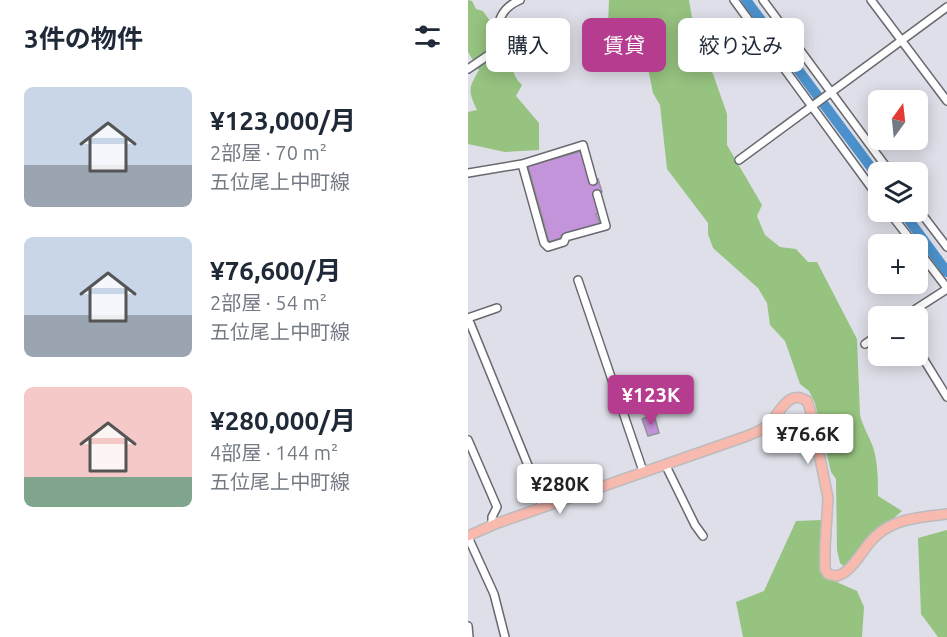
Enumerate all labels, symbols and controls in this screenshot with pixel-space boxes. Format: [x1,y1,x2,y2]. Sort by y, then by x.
chip: 購入 [486,18,570,72]
chip: 賃貸 [582,18,666,72]
chip: 絞り込み [678,18,804,72]
icon: filters [411,20,444,53]
text: 3件の物件 [24,24,143,53]
north arrow [868,90,928,150]
map controls [868,90,928,366]
text: ¥123,000/月 [210,106,356,135]
icon: home [72,111,144,183]
text: 2部屋 · 70 m² [210,141,327,164]
button: layers [868,162,928,222]
text: 五位尾上中町線 [210,170,350,193]
button: + [868,234,928,294]
text: ¥76,600/月 [210,256,341,285]
icon: home [72,261,144,333]
text: 2部屋 · 54 m² [210,291,327,314]
button: − [868,306,928,366]
text: 五位尾上中町線 [210,320,350,343]
pin: ¥123K [609,375,693,426]
text: ¥123K [622,383,680,406]
text: ¥280,000/月 [210,406,356,435]
icon: home [72,411,144,483]
pin: ¥76.6K [759,414,857,465]
text: ¥76.6K [776,422,840,445]
text: 4部屋 · 144 m² [210,441,338,464]
pin: ¥280K [518,464,602,515]
text: 五位尾上中町線 [210,470,350,493]
text: ¥280K [531,472,589,495]

